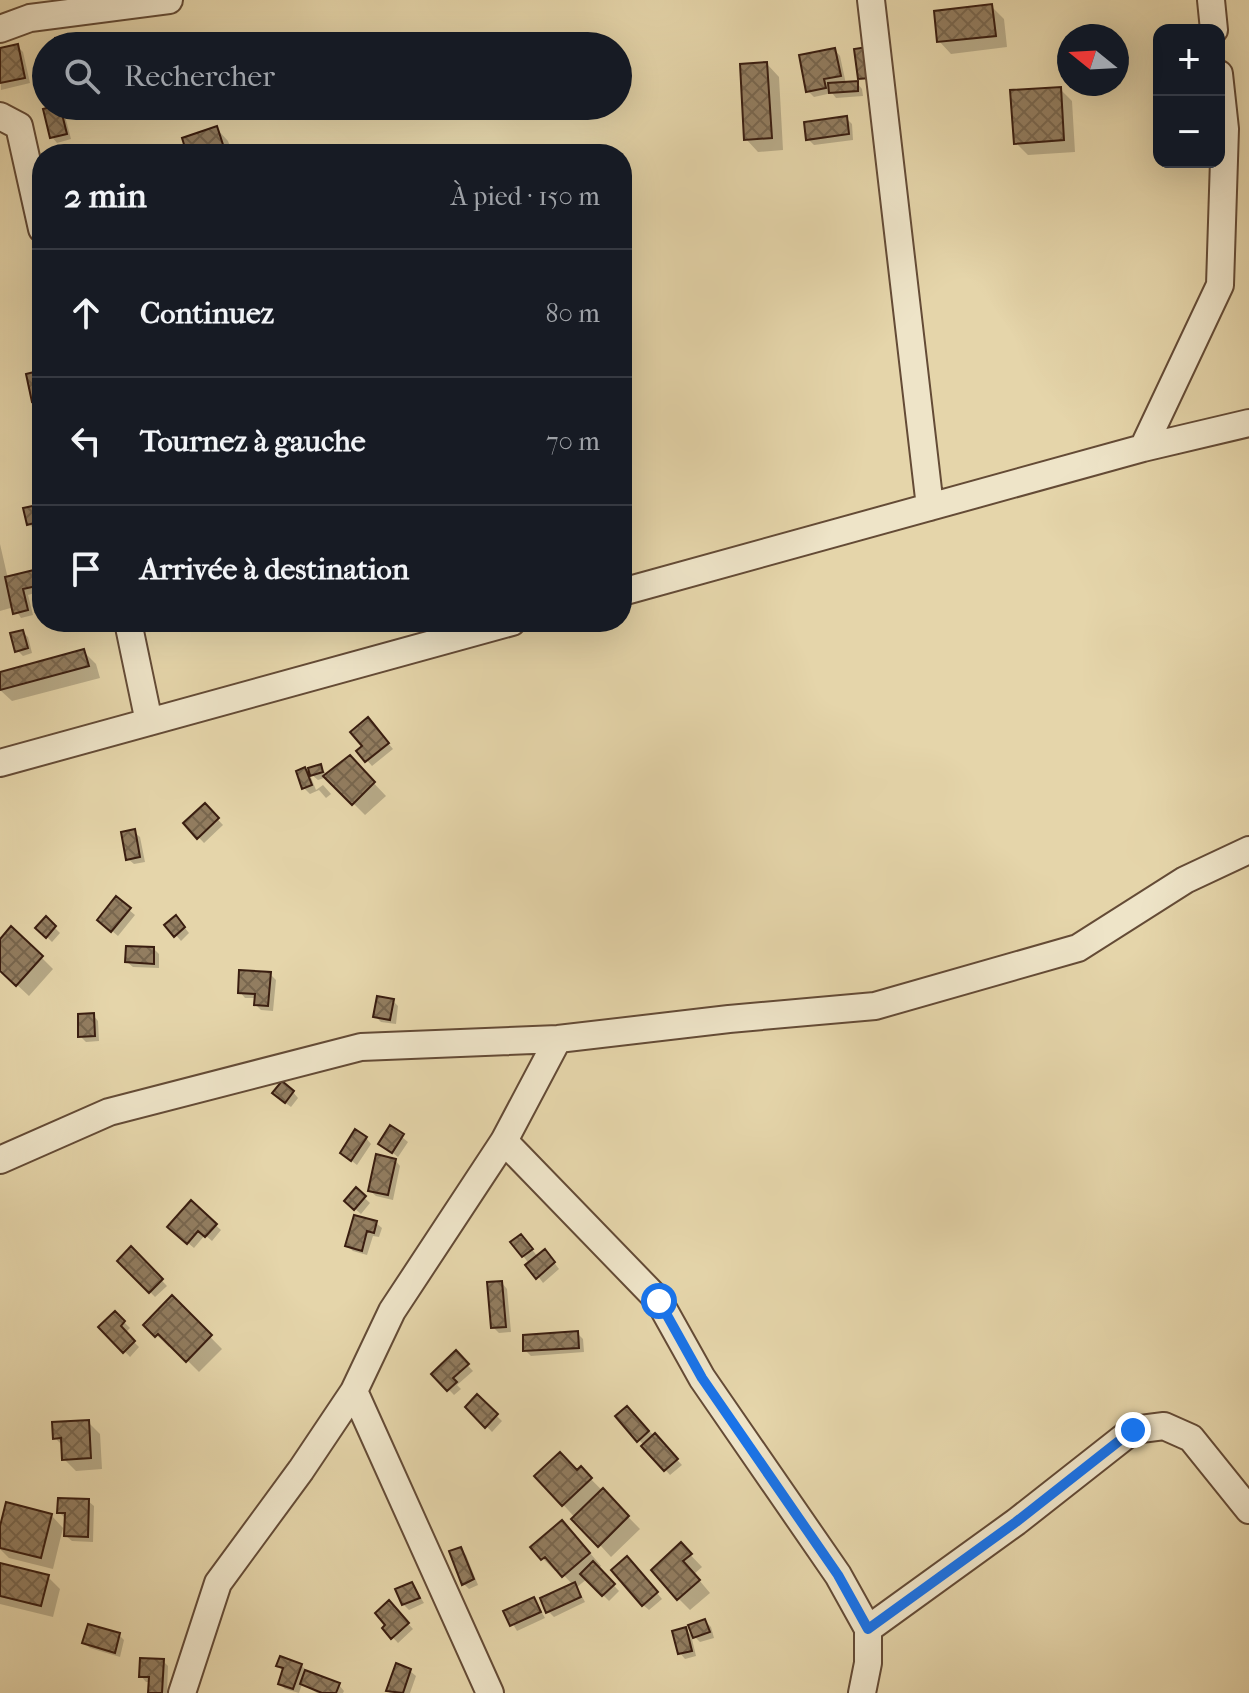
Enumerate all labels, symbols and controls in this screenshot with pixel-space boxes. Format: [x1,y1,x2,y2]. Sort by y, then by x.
north arrow [1057,24,1129,96]
map controls [1153,24,1225,168]
button: + [1153,24,1225,96]
search box [32,32,632,120]
icon: search [60,54,104,98]
text: Rechercher [124,59,275,94]
button: − [1153,96,1225,168]
text: 2 min [64,176,147,216]
text: À pied · 150 m [451,181,600,212]
icon: ahead [64,291,108,335]
text: Continuez [140,296,274,331]
text: 80 m [545,298,600,329]
icon: left [64,419,108,463]
text: Tournez à gauche [140,424,366,459]
text: 70 m [546,426,600,457]
icon: arrive [64,547,108,591]
text: Arrivée à destination [140,552,409,587]
route start [641,1283,677,1319]
route end [1115,1412,1151,1448]

